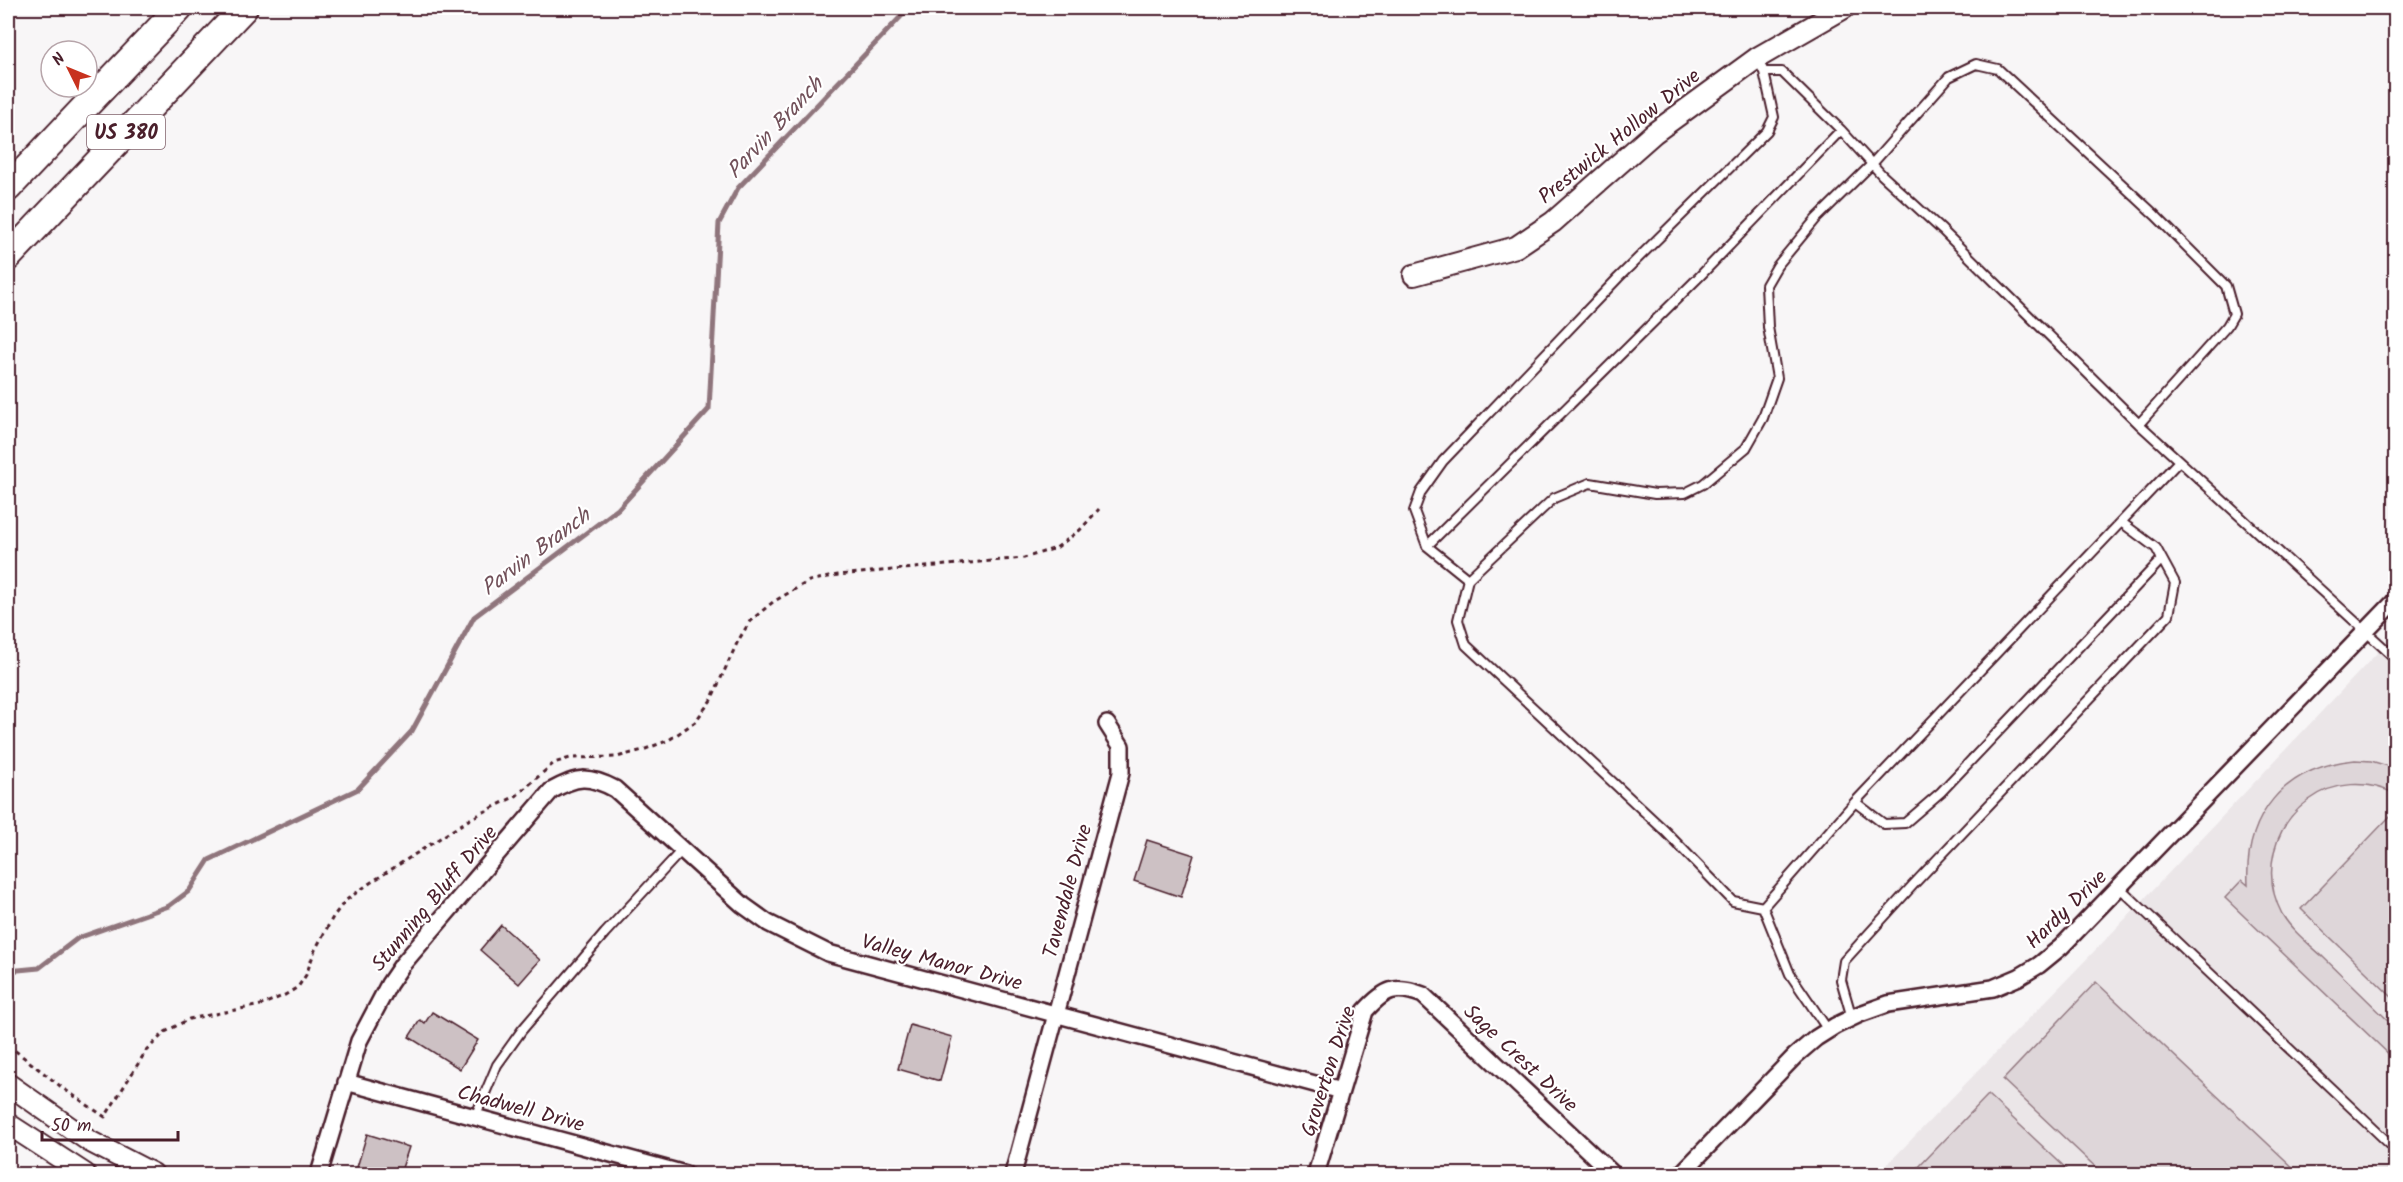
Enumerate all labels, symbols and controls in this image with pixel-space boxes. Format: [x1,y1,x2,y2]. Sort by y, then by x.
north arrow [39,39,99,99]
text: N [47,48,72,72]
street label: Prestwick Hollow Drive [1531,61,1709,213]
water label: Parvin Branch [719,68,834,188]
road number: US 380 [87,115,165,149]
water label: Parvin Branch [474,499,601,606]
street label: Stunning Bluff Drive [364,818,507,980]
street label: Tavendale Drive [1035,820,1102,962]
street label: Hardy Drive [2018,862,2116,958]
street label: Valley Manor Drive [857,926,1026,1001]
street label: Sage Crest Drive [1455,997,1585,1122]
street label: Groverton Drive [1293,1001,1366,1141]
street label: Chadwell Drive [453,1077,588,1142]
scale bar [42,1104,178,1142]
text: 50 m [51,1112,91,1141]

